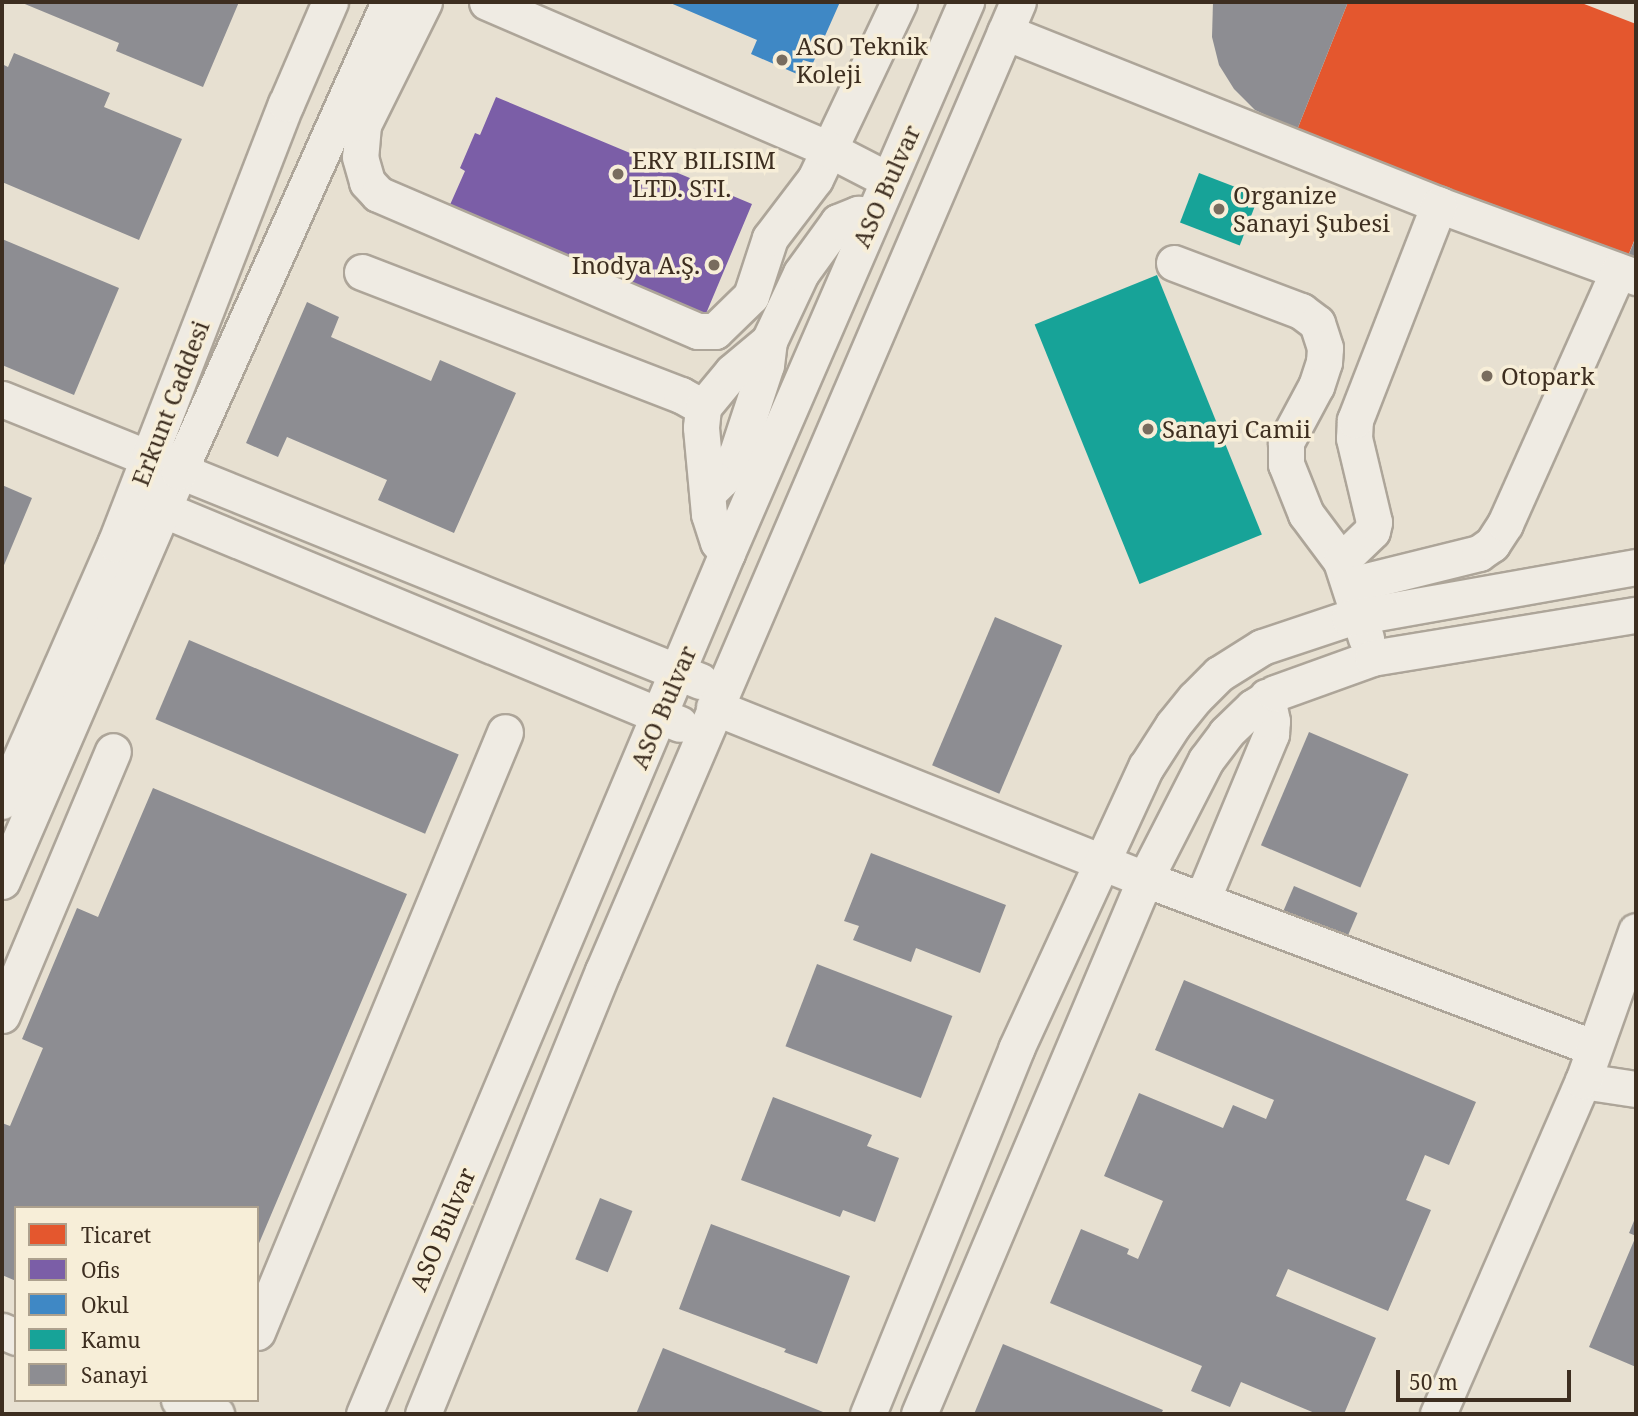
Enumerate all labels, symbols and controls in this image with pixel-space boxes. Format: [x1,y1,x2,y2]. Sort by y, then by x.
place label: ASO Teknik Koleji [796,32,928,88]
marker: ASO Teknik Koleji [774,52,790,68]
street label: ASO Bulvar [846,120,926,252]
place label: ERY BILISIM LTD. STI. [632,146,776,202]
marker: ERY BILISIM LTD. STI. [610,166,626,182]
place label: Organize Sanayi Şubesi [1233,181,1390,237]
marker: Organize Sanayi Şubesi [1211,201,1227,217]
place label: Inodya A.Ş. [572,251,700,279]
marker: Inodya A.Ş. [706,257,722,273]
street label: Erkunt Caddesi [125,316,215,490]
place label: Otopark [1501,362,1595,390]
marker: Otopark [1479,368,1495,384]
place label: Sanayi Camii [1162,415,1311,443]
marker: Sanayi Camii [1140,421,1156,437]
street label: ASO Bulvar [624,641,702,773]
street label: ASO Bulvar [403,1163,481,1295]
legend [14,1206,259,1402]
text: Ticaret [81,1221,151,1249]
text: Ofis [81,1256,120,1284]
text: Okul [81,1291,129,1319]
text: Kamu [81,1326,141,1354]
scale bar [1400,1356,1575,1400]
text: Sanayi [81,1361,148,1389]
text: 50 m [1409,1368,1458,1396]

